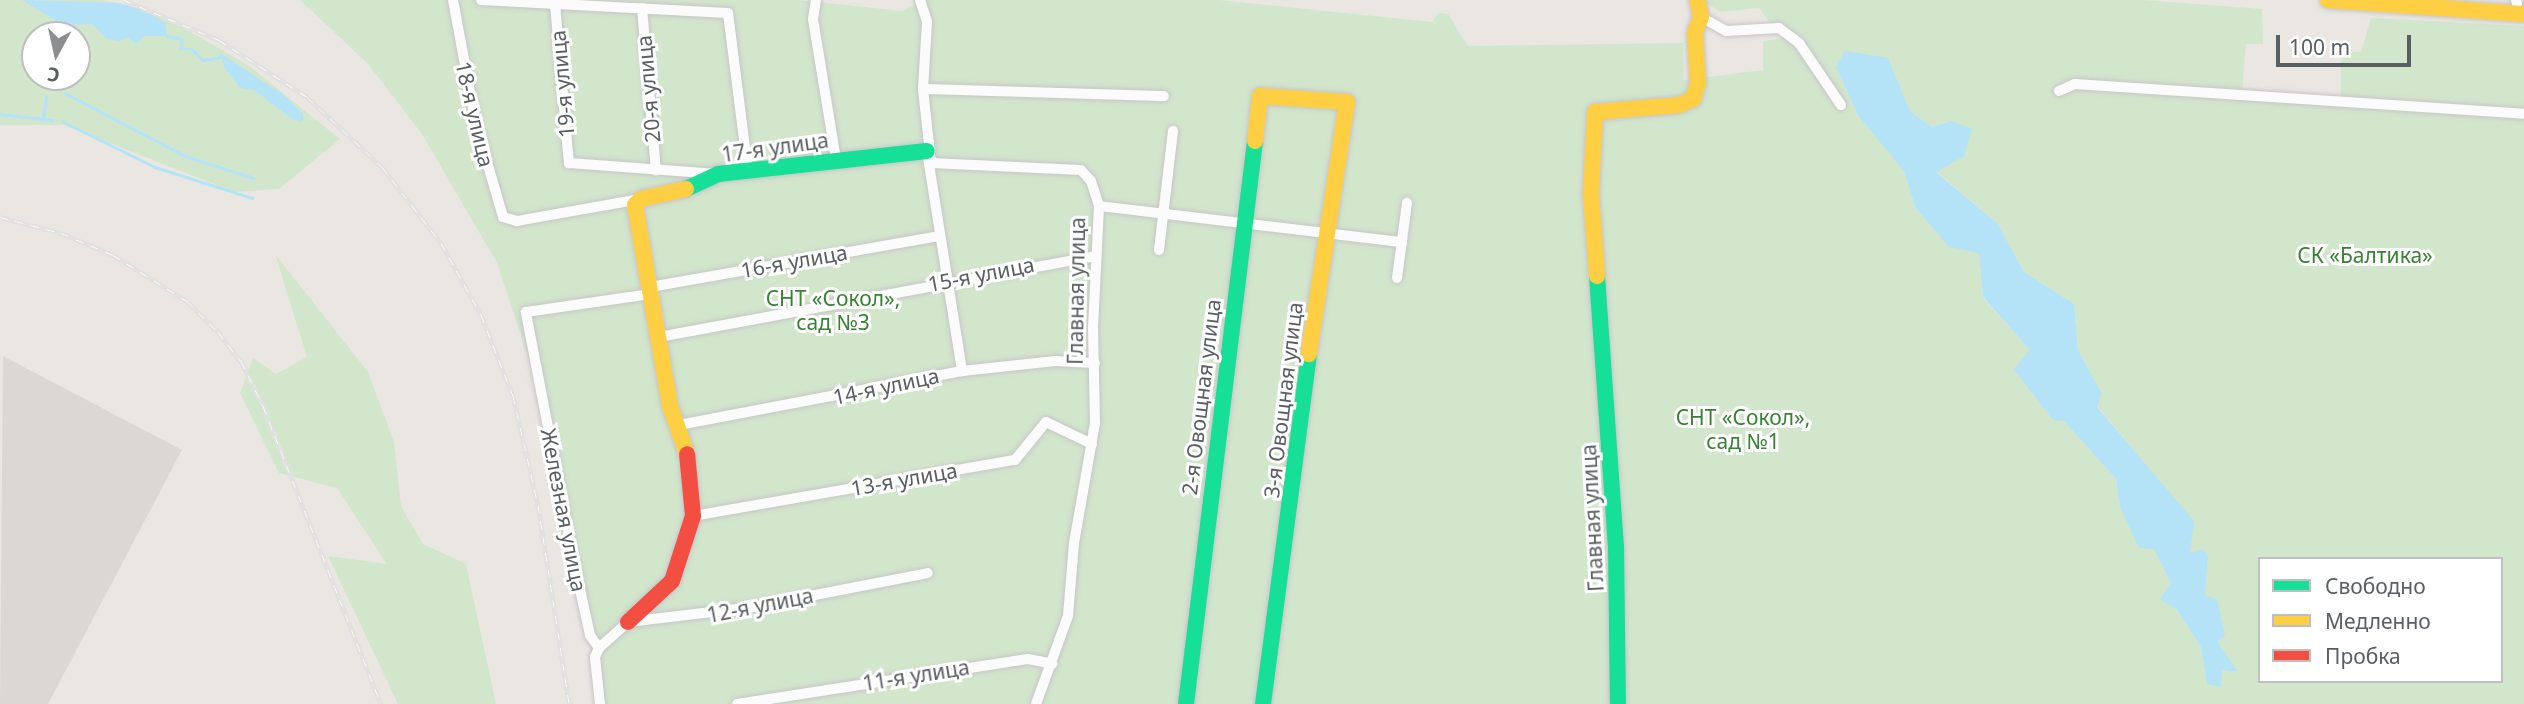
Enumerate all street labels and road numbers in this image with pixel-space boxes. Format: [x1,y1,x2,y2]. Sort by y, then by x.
street label: 19-я улица [545,29,579,139]
street label: 20-я улица [631,34,665,144]
street label: 18-я улица [451,59,499,169]
street label: 17-я улица [720,127,830,167]
street label: Главная улица [1062,217,1090,365]
street label: 16-я улица [739,239,849,283]
street label: 15-я улица [926,251,1036,297]
street label: 2-я Овощная улица [1176,298,1226,496]
street label: 3-я Овощная улица [1258,301,1308,499]
street label: 14-я улица [831,362,941,410]
street label: Железная улица [536,426,592,594]
street label: Главная улица [1576,444,1608,592]
street label: 13-я улица [849,457,959,501]
street label: 12-я улица [705,582,815,628]
street label: 11-я улица [861,654,971,696]

